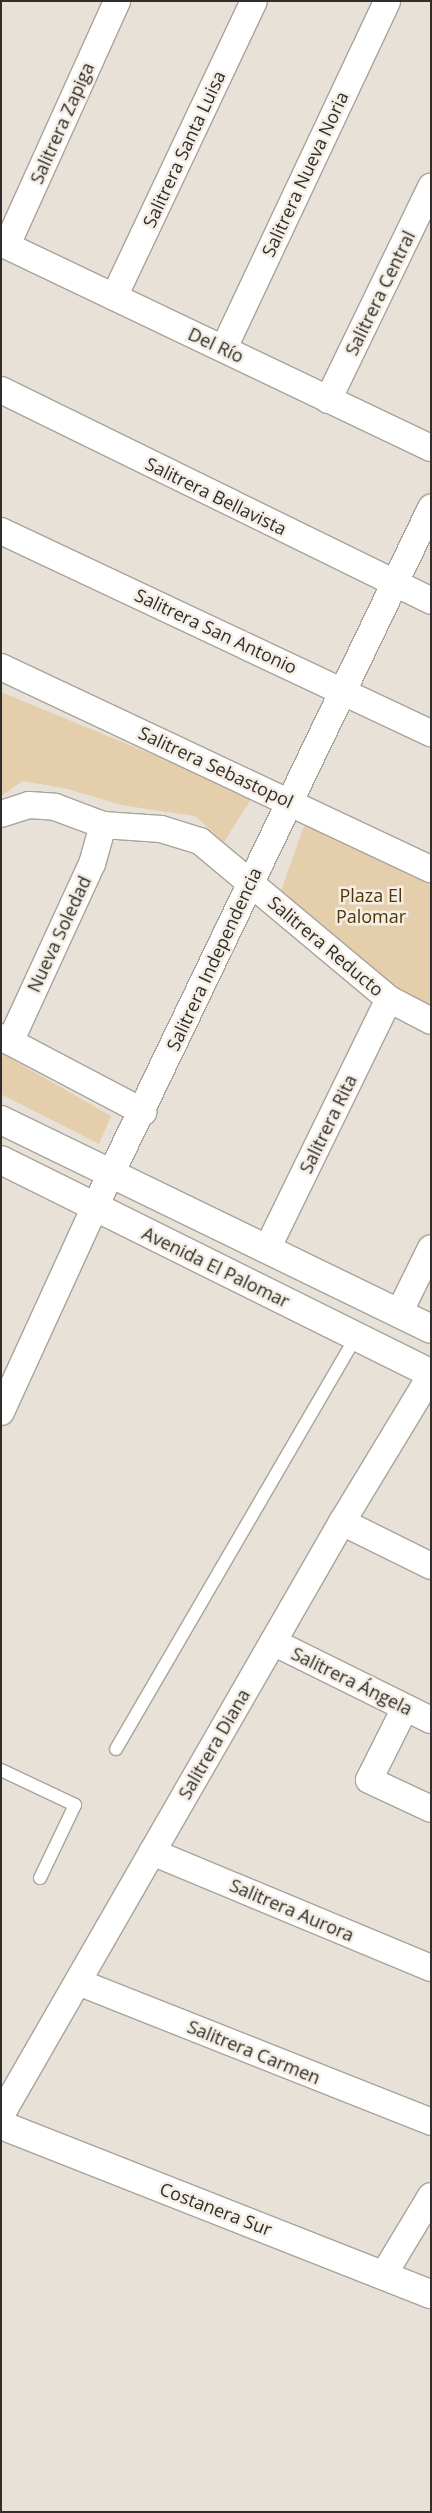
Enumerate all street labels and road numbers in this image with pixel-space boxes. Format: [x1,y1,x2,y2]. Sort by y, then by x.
street label: Salitrera Zapiga [26,59,98,187]
street label: Salitrera Santa Luisa [138,67,230,231]
street label: Salitrera Nueva Noria [257,88,353,260]
street label: Salitrera Central [341,227,419,359]
street label: Del Río [185,323,247,367]
street label: Salitrera Bellavista [142,452,290,540]
street label: Salitrera San Antonio [131,584,301,678]
street label: Salitrera Sebastopol [135,722,297,812]
street label: Salitrera Independencia [162,864,266,1054]
street label: Nueva Soledad [23,872,95,996]
street label: Salitrera Reducto [264,891,388,1001]
street label: Salitrera Rita [295,1071,361,1177]
street label: Avenida El Palomar [139,1222,293,1312]
street label: Salitrera Ángela [288,1642,416,1720]
street label: Salitrera Diana [174,1685,254,1803]
street label: Salitrera Aurora [227,1874,357,1946]
street label: Salitrera Carmen [184,2016,324,2088]
street label: Costanera Sur [157,2178,275,2240]

